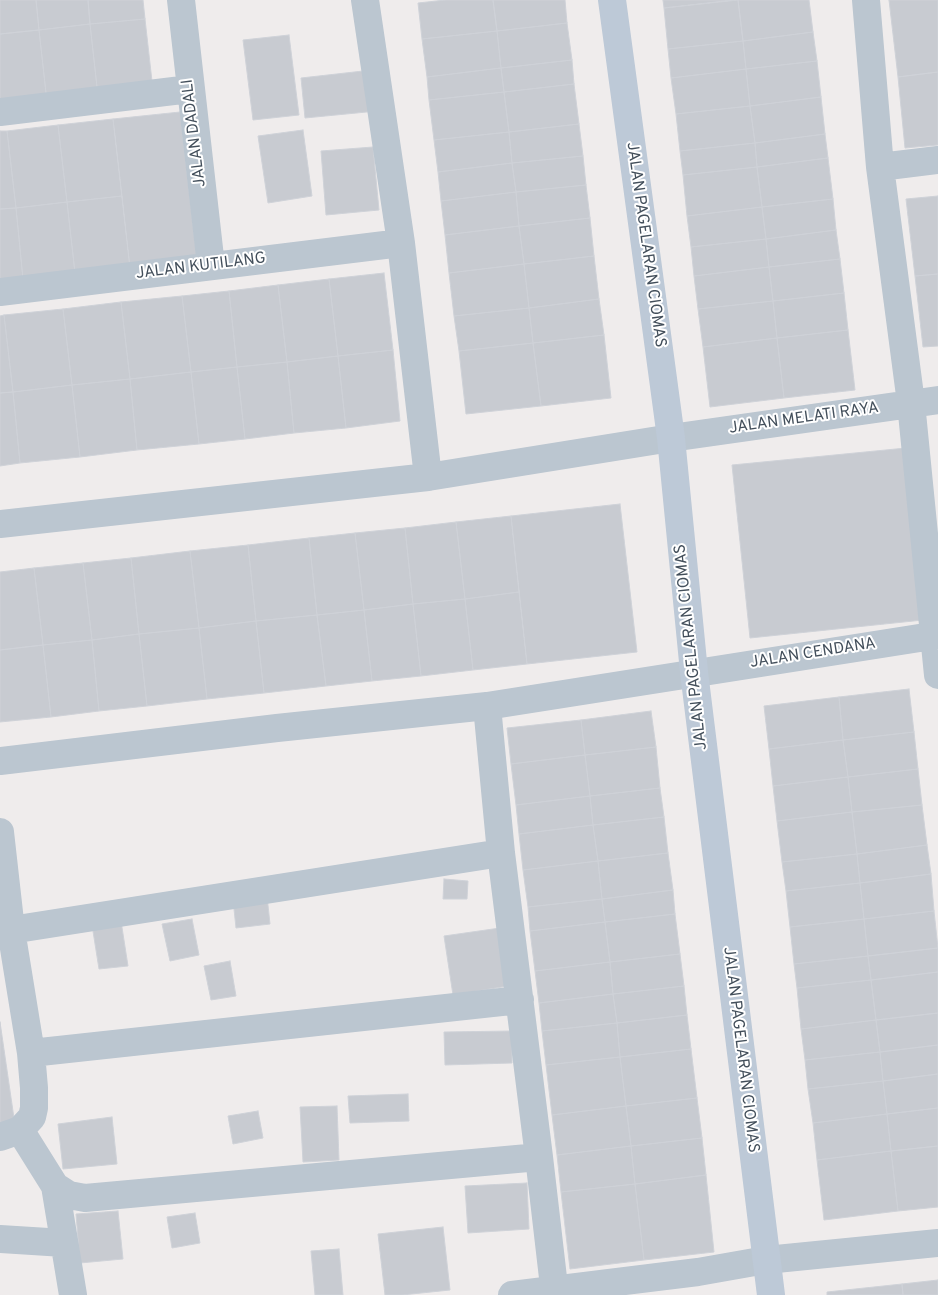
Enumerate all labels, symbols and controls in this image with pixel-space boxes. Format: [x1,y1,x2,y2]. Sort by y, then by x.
street label: JALAN DADALI [179,78,211,188]
street label: JALAN PAGELARAN CIOMAS [621,141,669,349]
street label: JALAN KUTILANG [135,250,267,284]
street label: JALAN MELATI RAYA [728,399,880,439]
street label: JALAN PAGELARAN CIOMAS [672,543,712,751]
street label: JALAN CENDANA [749,635,877,673]
street label: JALAN PAGELARAN CIOMAS [718,946,762,1154]

